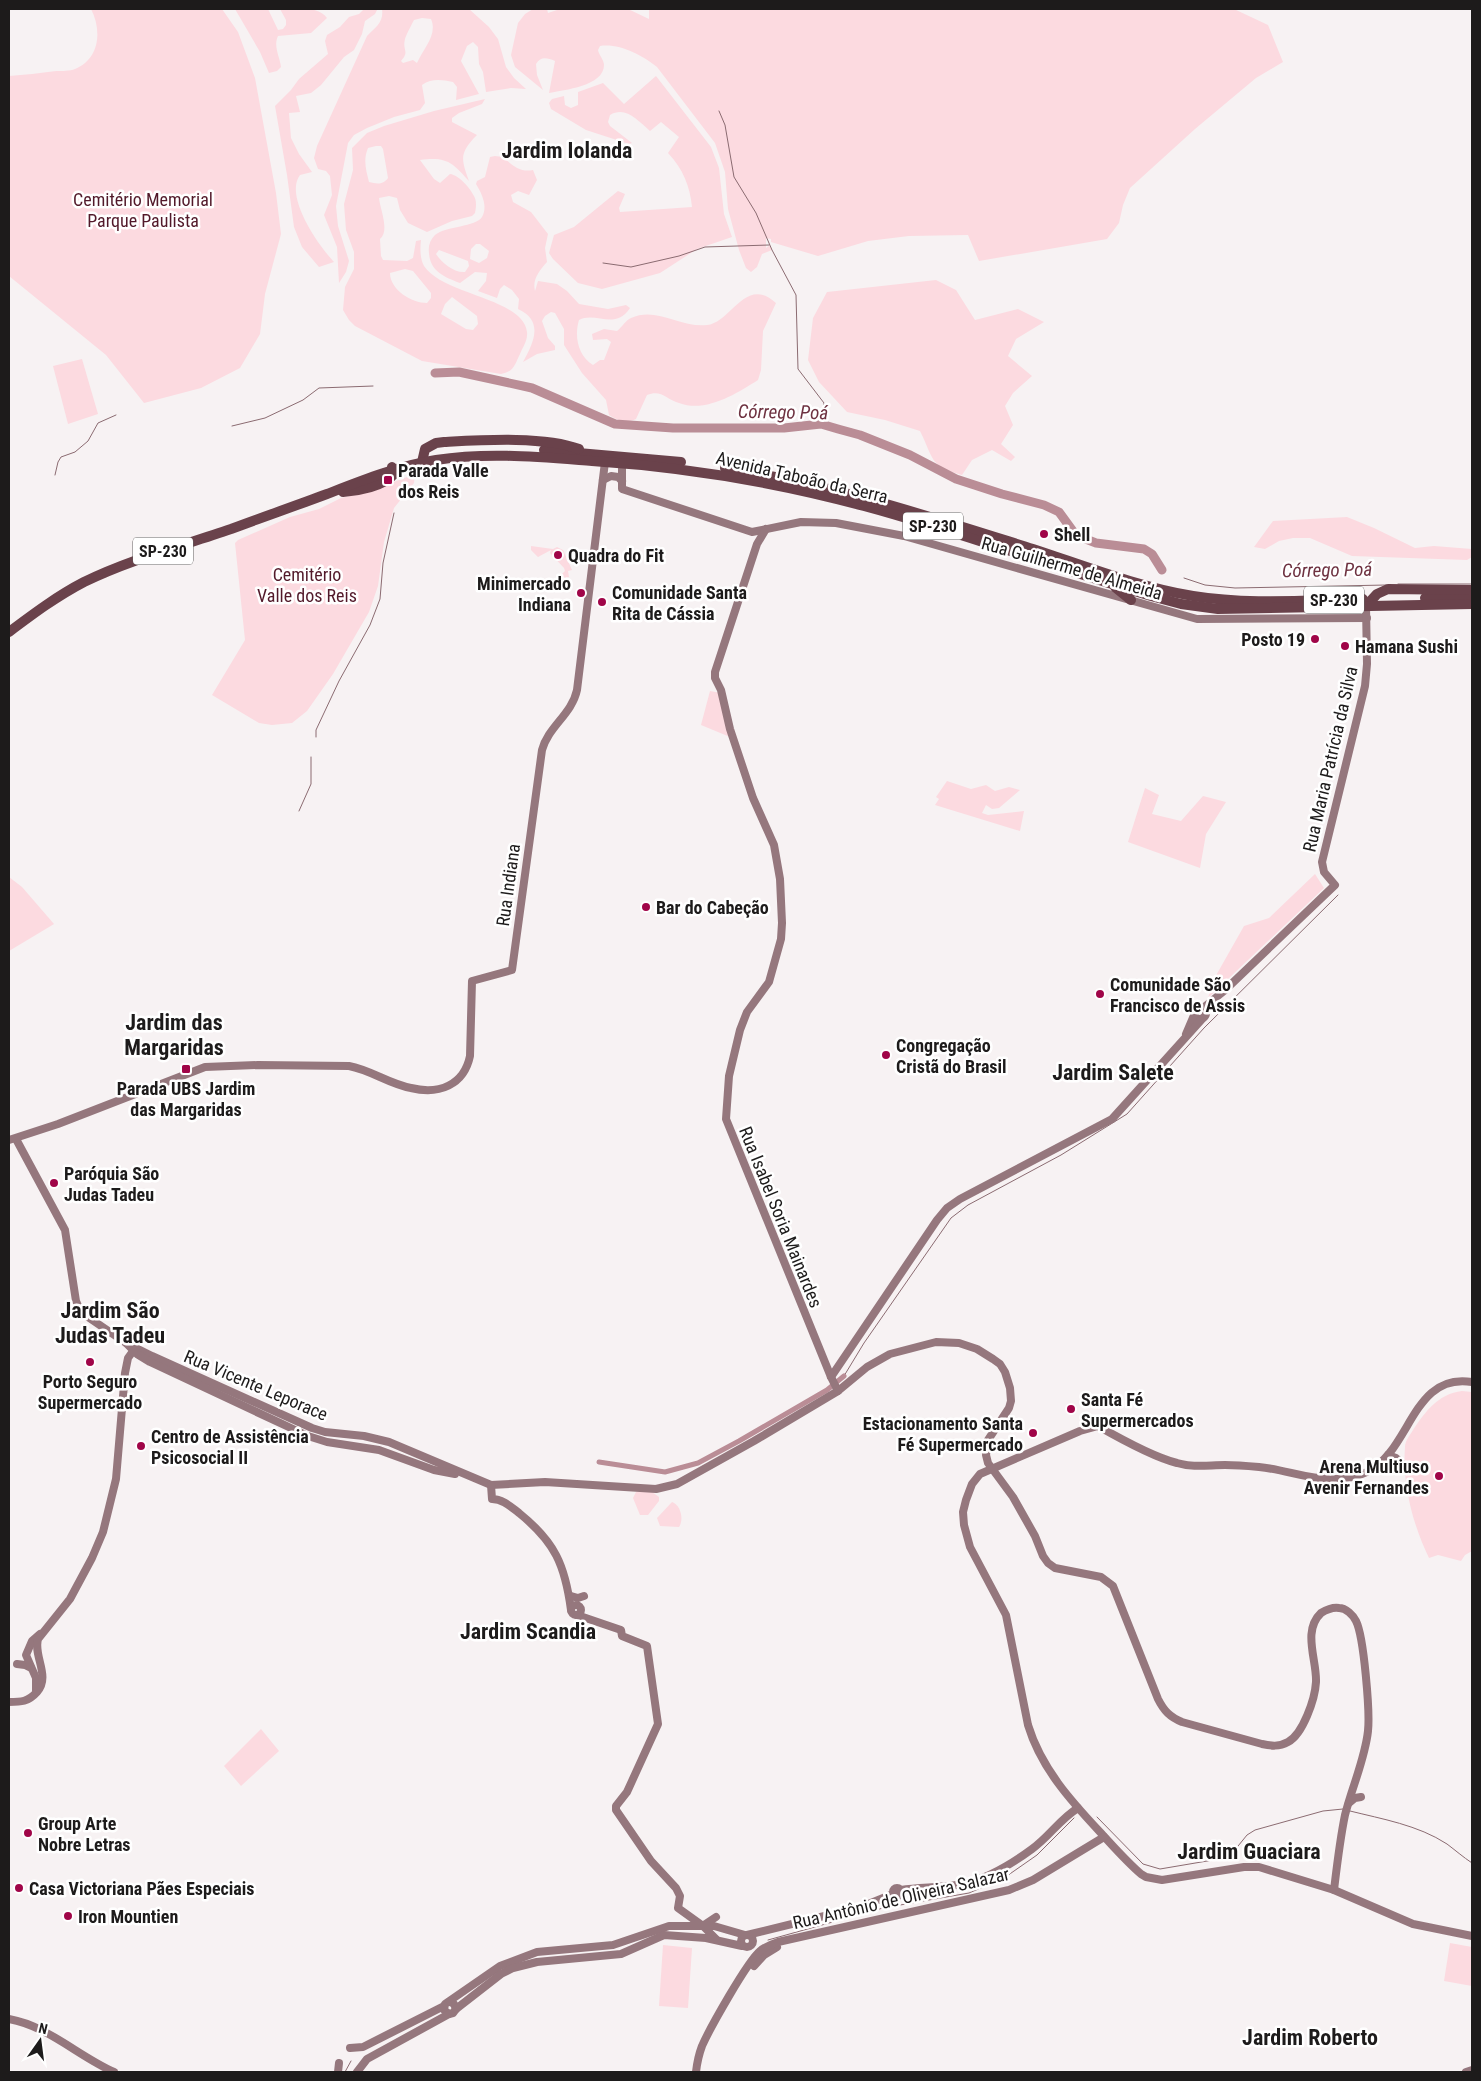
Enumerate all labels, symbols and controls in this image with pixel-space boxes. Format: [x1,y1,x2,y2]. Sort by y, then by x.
district label: Jardim Iolanda [502,138,632,163]
park label: Cemitério Memorial Parque Paulista [73,189,213,231]
water label: Córrego Poá [738,400,828,424]
street label: Avenida Taboão da Serra [714,447,890,507]
place label: Parada Valle dos Reis [398,460,489,502]
marker: Parada Valle dos Reis [382,474,394,486]
road number: SP-230 [903,512,963,540]
place label: Shell [1054,524,1090,545]
marker: Shell [1038,528,1050,540]
street label: Rua Guilherme de Almeida [979,532,1165,604]
road number: SP-230 [133,538,193,564]
place label: Quadra do Fit [568,545,665,566]
marker: Quadra do Fit [552,549,564,561]
water label: Córrego Poá [1282,558,1372,582]
park label: Cemitério Valle dos Reis [257,564,357,606]
place label: Minimercado Indiana [477,573,571,615]
place label: Comunidade Santa Rita de Cássia [612,582,747,624]
road number: SP-230 [1304,586,1364,614]
marker: Minimercado Indiana [575,587,587,599]
marker: Comunidade Santa Rita de Cássia [596,596,608,608]
place label: Posto 19 [1241,629,1305,650]
marker: Posto 19 [1309,633,1321,645]
place label: Hamana Sushi [1355,636,1458,657]
marker: Hamana Sushi [1339,640,1351,652]
street label: Rua Maria Patrícia da Silva [1298,664,1362,854]
street label: Rua Indiana [492,842,524,928]
place label: Bar do Cabeção [656,897,769,918]
marker: Bar do Cabeção [640,901,652,913]
place label: Comunidade São Francisco de Assis [1110,974,1245,1016]
marker: Comunidade São Francisco de Assis [1094,988,1106,1000]
district label: Jardim das Margaridas [124,1010,224,1060]
place label: Congregação Cristã do Brasil [896,1035,1007,1077]
marker: Congregação Cristã do Brasil [880,1049,892,1061]
district label: Jardim Salete [1052,1060,1174,1085]
marker: Parada UBS Jardim das Margaridas [180,1063,192,1075]
place label: Parada UBS Jardim das Margaridas [117,1078,255,1120]
street label: Rua Isabel Soria Mainardes [735,1123,827,1311]
place label: Paróquia São Judas Tadeu [64,1163,159,1205]
marker: Paróquia São Judas Tadeu [48,1177,60,1189]
district label: Jardim São Judas Tadeu [55,1298,165,1348]
street label: Rua Vicente Leporace [181,1345,331,1425]
marker: Porto Seguro Supermercado [84,1356,96,1368]
place label: Porto Seguro Supermercado [38,1371,142,1413]
place label: Santa Fé Supermercados [1081,1389,1194,1431]
marker: Santa Fé Supermercados [1065,1403,1077,1415]
place label: Estacionamento Santa Fé Supermercado [863,1413,1023,1455]
place label: Centro de Assistência Psicosocial II [151,1426,309,1468]
marker: Estacionamento Santa Fé Supermercado [1027,1427,1039,1439]
marker: Centro de Assistência Psicosocial II [135,1440,147,1452]
place label: Arena Multiuso Avenir Fernandes [1304,1456,1429,1498]
marker: Arena Multiuso Avenir Fernandes [1433,1470,1445,1482]
district label: Jardim Scandia [460,1619,596,1644]
place label: Group Arte Nobre Letras [38,1813,131,1855]
marker: Group Arte Nobre Letras [22,1827,34,1839]
district label: Jardim Guaciara [1177,1839,1321,1864]
street label: Rua Antônio de Oliveira Salazar [791,1863,1012,1933]
place label: Casa Victoriana Pães Especiais [29,1878,255,1899]
marker: Casa Victoriana Pães Especiais [13,1882,25,1894]
place label: Iron Mountien [78,1906,178,1927]
marker: Iron Mountien [62,1910,74,1922]
north arrow [15,2016,65,2066]
text: N [37,2020,49,2037]
district label: Jardim Roberto [1242,2025,1378,2050]

